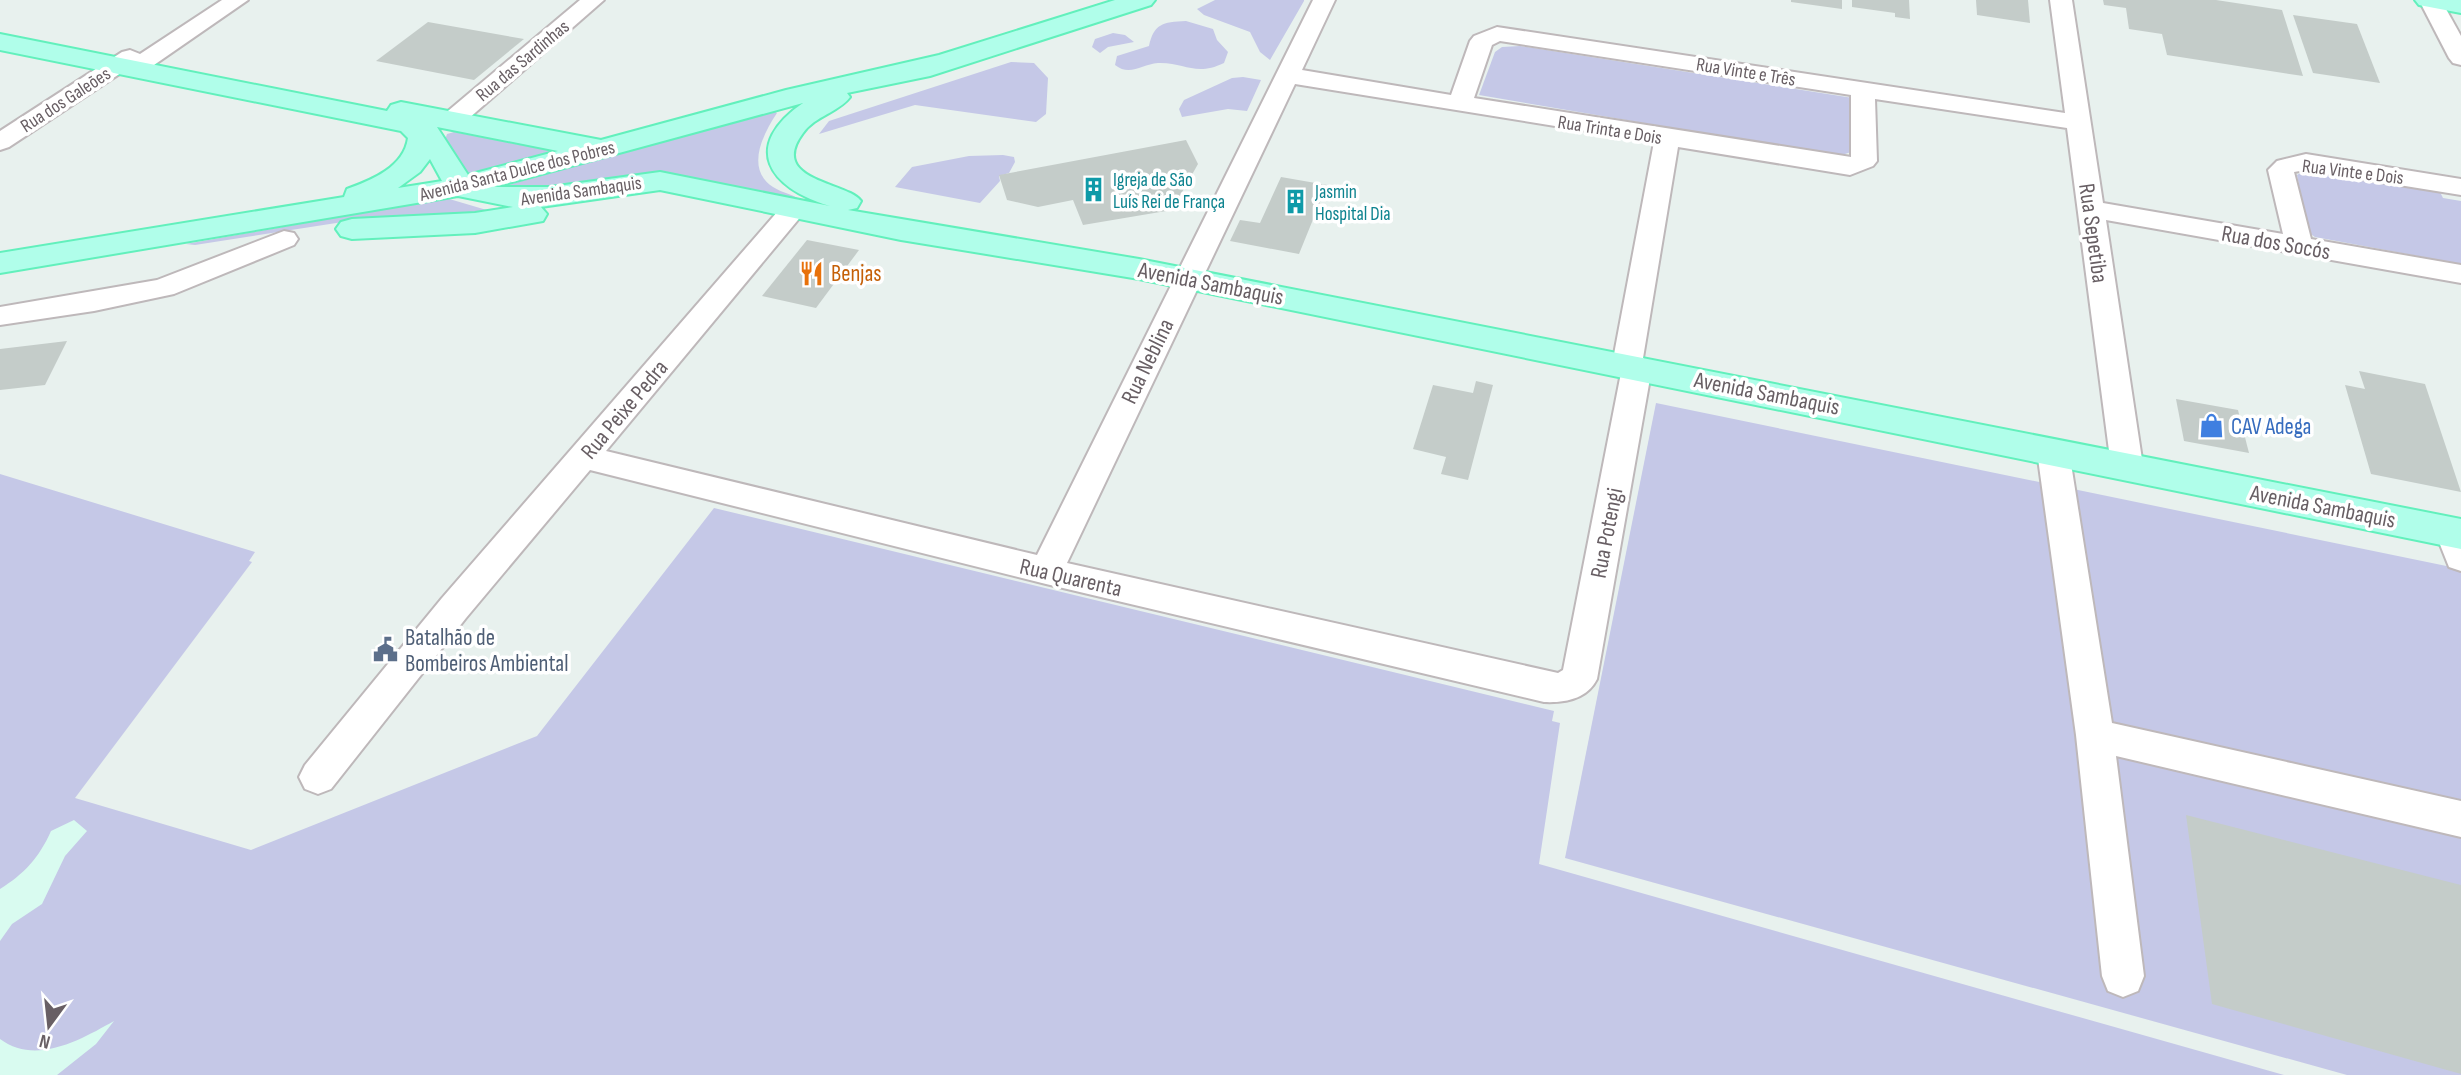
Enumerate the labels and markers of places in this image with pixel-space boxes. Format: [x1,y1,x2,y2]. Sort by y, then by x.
place label: Igreja de São Luís Rei de França [1113,169,1225,214]
building icon: Igreja de São Luís Rei de França [1079,176,1107,204]
place label: Jasmin Hospital Dia [1314,181,1391,226]
building icon: Jasmin Hospital Dia [1281,188,1309,216]
restaurant icon: Benjas [797,259,825,287]
place label: Benjas [831,260,882,288]
shop icon: CAV Adega [2197,412,2225,440]
place label: CAV Adega [2231,413,2311,441]
place label: Batalhão de Bombeiros Ambiental [405,624,568,678]
public building icon: Batalhão de Bombeiros Ambiental [371,636,399,664]

